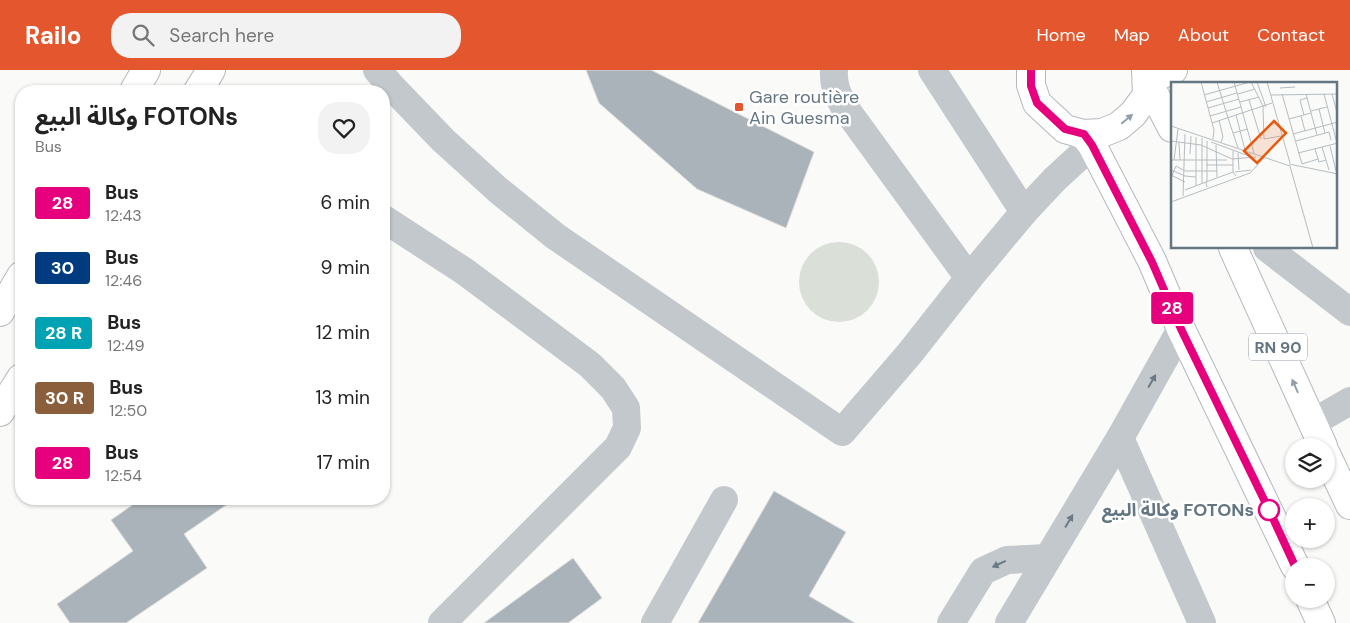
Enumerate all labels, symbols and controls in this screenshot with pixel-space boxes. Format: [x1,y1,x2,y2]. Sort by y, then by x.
search box [111,13,461,58]
text: Railo [25,20,81,51]
icon: search [129,21,157,49]
text: Search here [169,23,274,48]
text: Home [1036,23,1086,47]
text: Map [1114,23,1150,47]
text: About [1178,23,1229,47]
text: Contact [1257,23,1325,47]
inset map [1171,82,1338,249]
place label: Gare routière Ain Guesma [749,85,859,130]
text: وكالة البيع FOTONs [35,101,238,132]
marker: Gare routière Ain Guesma [733,101,745,113]
button: heart [318,102,370,154]
one-way arrow [1120,114,1133,125]
text: Bus [35,136,62,157]
text: Bus [105,180,139,205]
text: 6 min [321,190,370,215]
text: 28 [52,191,73,215]
text: 12:43 [105,205,142,226]
text: Bus [105,245,139,270]
text: 9 min [321,255,370,280]
text: 30 [51,256,74,280]
text: 12:46 [105,270,142,291]
line badge: 28 [1150,292,1194,324]
text: 28 [1161,296,1183,320]
text: Bus [107,310,141,335]
text: 12 min [316,320,370,345]
text: 28 R [45,321,82,345]
road number: RN 90 [1249,334,1307,360]
text: 12:49 [107,335,144,356]
one-way arrow [1148,374,1156,388]
text: Bus [109,375,143,400]
one-way arrow [1291,379,1299,393]
text: 13 min [315,385,370,410]
text: 30 R [45,386,84,410]
text: 12:50 [109,400,147,421]
map controls [1285,438,1335,608]
button: layers [1285,438,1335,488]
text: Bus [105,440,139,465]
text: 17 min [316,450,370,475]
text: 28 [52,451,73,475]
text: 12:54 [105,465,142,486]
place label: وكالة البيع FOTONs [1102,498,1254,523]
button: + [1285,498,1335,548]
marker: وكالة البيع FOTONs [1258,499,1280,521]
one-way arrow [1065,515,1074,528]
button: − [1285,558,1335,608]
one-way arrow [992,560,1006,568]

